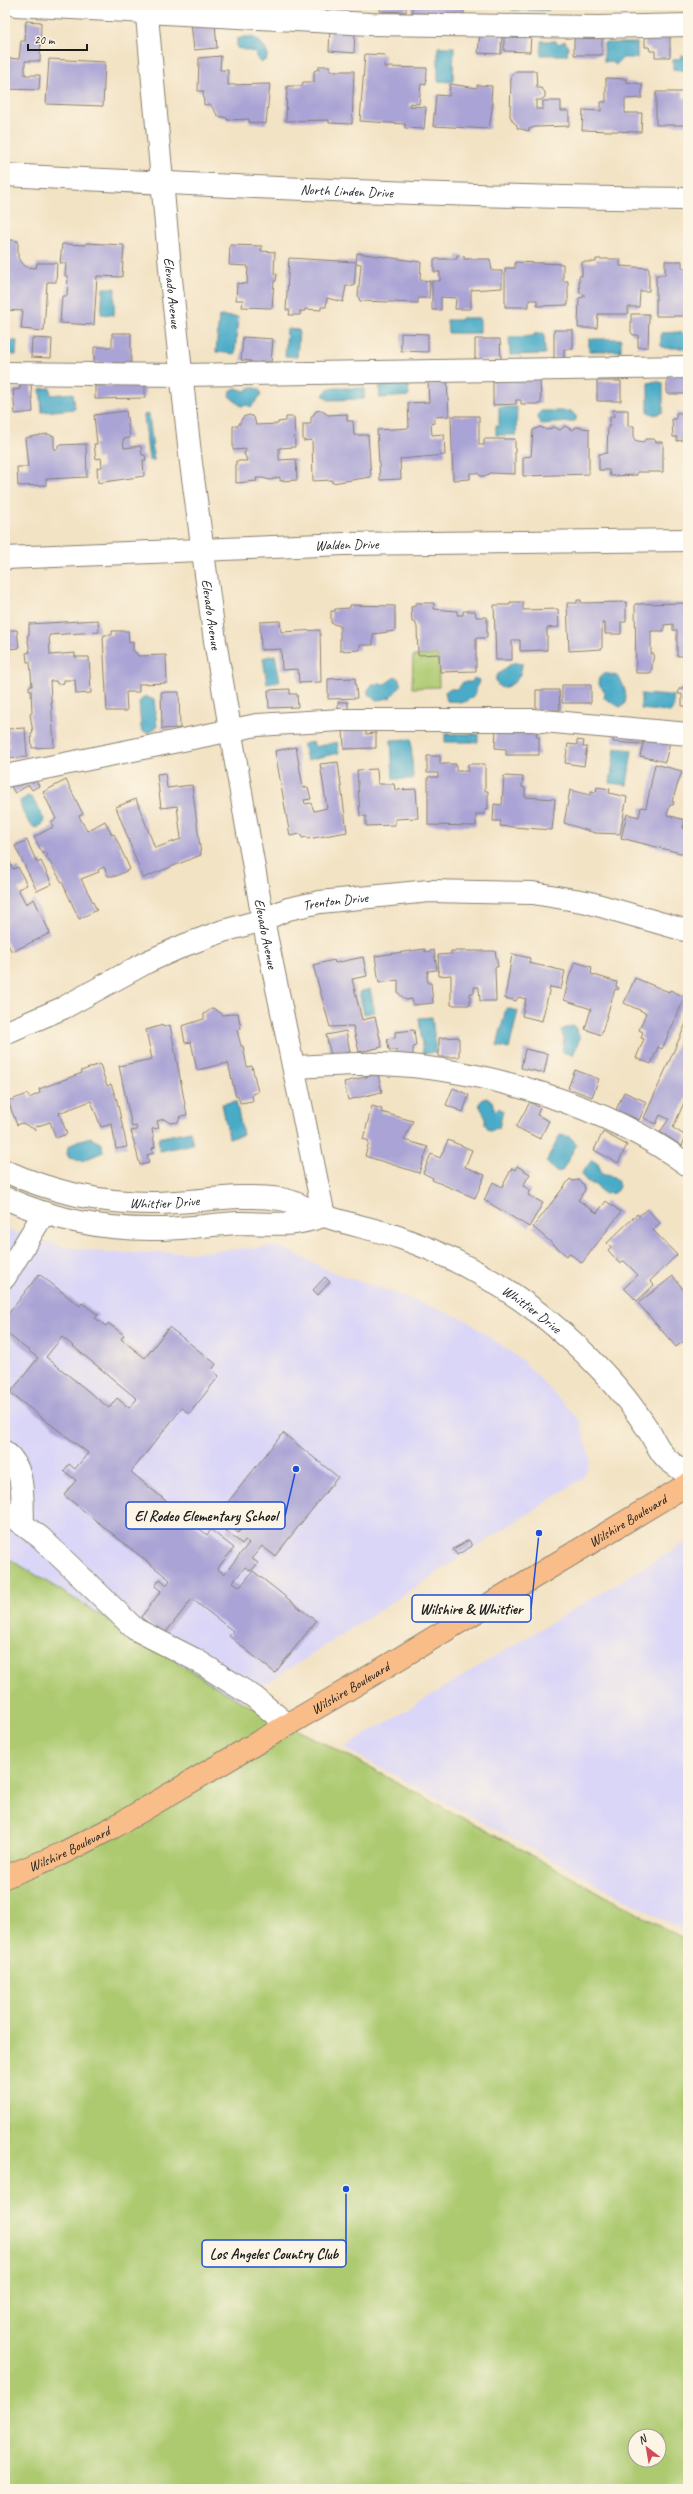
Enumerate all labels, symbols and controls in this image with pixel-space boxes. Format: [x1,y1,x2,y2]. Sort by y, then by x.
scale bar [28,26,87,52]
text: 20 m [34,32,56,48]
street label: North Linden Drive [300,180,395,201]
street label: Elevado Avenue [161,257,185,330]
street label: Walden Drive [315,535,380,554]
street label: Elevado Avenue [198,578,225,652]
street label: Trenton Drive [301,889,370,914]
street label: Elevado Avenue [251,898,282,972]
street label: Whittier Drive [129,1192,201,1212]
street label: Whittier Drive [499,1282,566,1338]
street label: Wilshire Boulevard [585,1489,672,1551]
callout: El Rodeo Elementary School [126,1502,285,1529]
text: El Rodeo Elementary School [134,1507,281,1526]
callout: Wilshire & Whittier [412,1595,531,1622]
text: Wilshire & Whittier [420,1600,524,1619]
street label: Wilshire Boulevard [308,1657,394,1718]
street label: Wilshire Boulevard [26,1821,115,1875]
callout: Los Angeles Country Club [202,2240,346,2267]
text: Los Angeles Country Club [210,2245,340,2264]
north arrow [627,2428,667,2468]
text: N [635,2431,650,2447]

